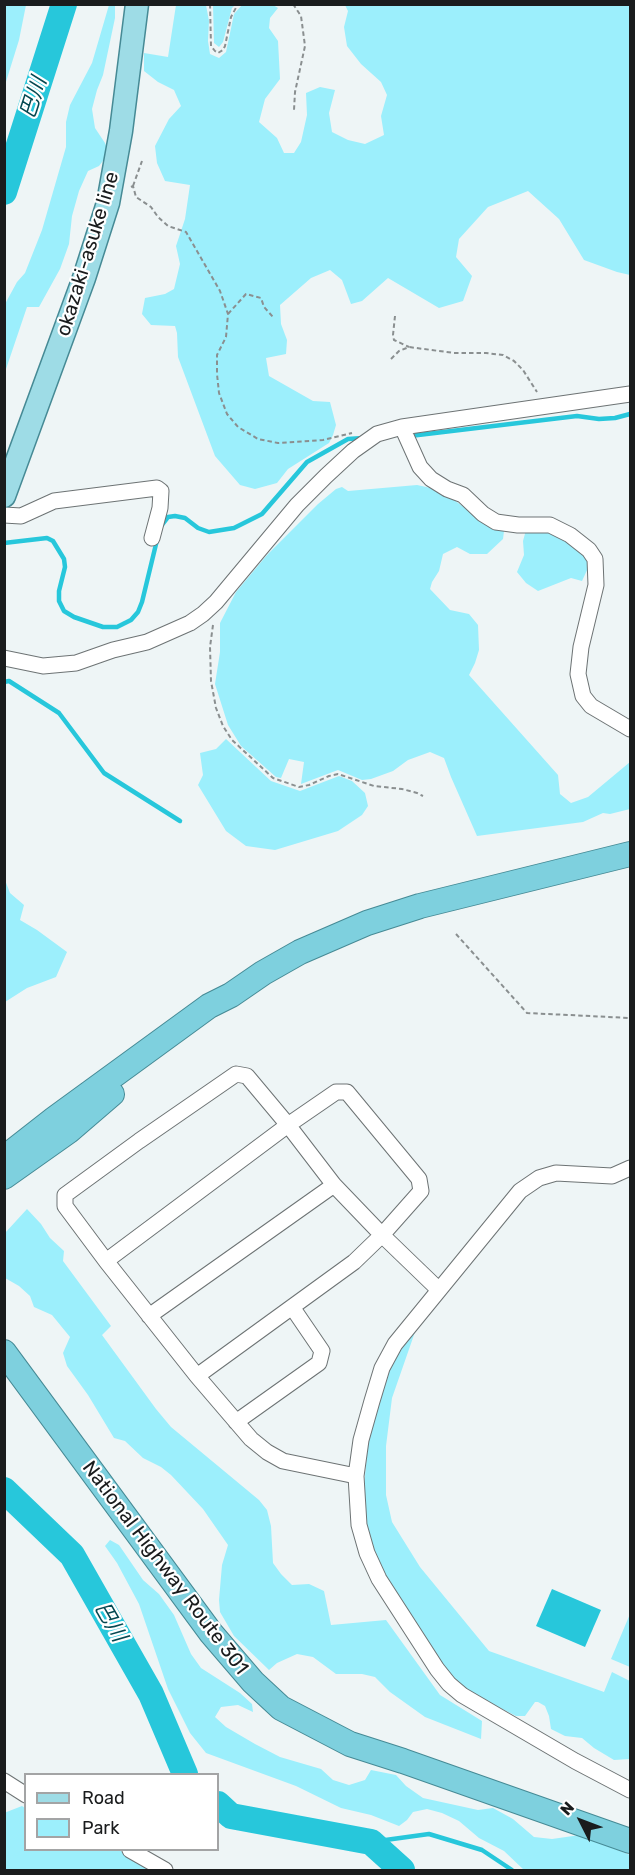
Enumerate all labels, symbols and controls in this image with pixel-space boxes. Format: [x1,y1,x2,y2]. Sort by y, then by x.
water label: 巴川 [16,74,52,122]
street label: okazaki-asuke line [52,169,124,339]
street label: National Highway Route 301 [77,1456,253,1680]
water label: 巴川 [89,1598,131,1646]
legend [24,1773,219,1851]
text: Road [82,1787,125,1809]
north arrow [551,1791,611,1851]
text: N [556,1798,578,1819]
text: Park [82,1817,119,1839]

